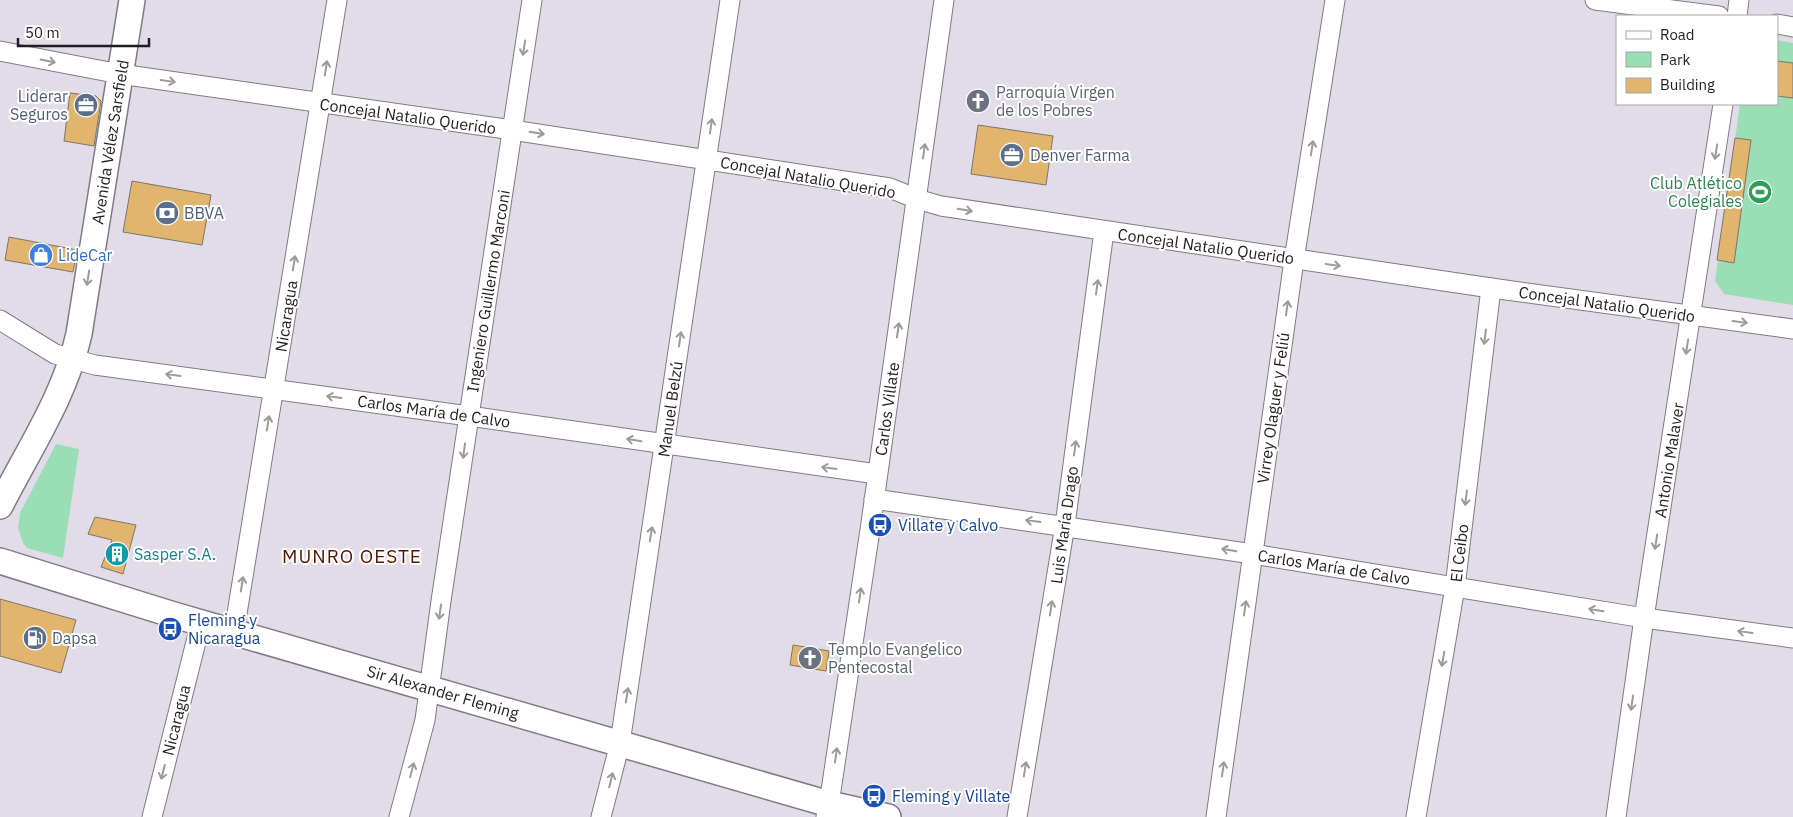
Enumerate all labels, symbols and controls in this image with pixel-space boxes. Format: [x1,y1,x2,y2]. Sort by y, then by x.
scale bar [18,15,149,47]
legend [1616,15,1778,105]
text: 50 m [25,23,60,42]
text: Road [1660,25,1695,44]
one-way arrow [519,40,529,56]
text: Park [1660,50,1690,69]
one-way arrow [39,56,55,66]
street label: Avenida Vélez Sarsfield [87,58,133,226]
one-way arrow [321,60,331,76]
text: Building [1660,75,1715,94]
one-way arrow [160,77,176,87]
place label: Parroquía Virgen de los Pobres [996,82,1115,120]
place label: Liderar Seguros [10,86,68,124]
church icon: Parroquía Virgen de los Pobres [965,88,991,114]
office icon: Liderar Seguros [73,92,99,118]
street label: Concejal Natalio Querido [319,94,497,138]
one-way arrow [707,119,717,135]
one-way arrow [529,129,545,139]
one-way arrow [1307,140,1317,156]
office icon: Denver Farma [999,142,1025,168]
one-way arrow [919,143,929,159]
one-way arrow [1711,144,1721,160]
place label: Denver Farma [1030,145,1130,165]
street label: Concejal Natalio Querido [719,152,897,202]
place label: Club Atlético Colegiales [1650,173,1742,211]
sports icon: Club Atlético Colegiales [1747,179,1773,205]
street label: Ingeniero Guillermo Marconi [462,188,514,394]
bank icon: BBVA [154,200,180,226]
place label: BBVA [184,203,224,223]
one-way arrow [956,205,972,215]
street label: Concejal Natalio Querido [1117,224,1295,268]
shop icon: LideCar [28,242,54,268]
place label: LideCar [58,245,113,265]
one-way arrow [290,255,300,271]
one-way arrow [1325,260,1341,270]
one-way arrow [82,270,92,286]
street label: Nicaragua [270,278,302,353]
one-way arrow [1092,279,1102,295]
street label: Concejal Natalio Querido [1518,282,1696,326]
one-way arrow [1283,301,1293,317]
one-way arrow [1732,317,1748,327]
one-way arrow [894,322,904,338]
one-way arrow [1480,328,1490,344]
one-way arrow [676,331,686,347]
street label: Virrey Olaguer y Feliú [1252,331,1294,485]
one-way arrow [1681,339,1691,355]
street label: Manuel Belzú [653,360,687,458]
street label: Carlos Villate [871,361,904,457]
one-way arrow [165,370,181,380]
street label: Carlos María de Calvo [356,390,512,432]
one-way arrow [326,392,342,402]
street label: Antonio Malaver [1650,401,1688,519]
one-way arrow [263,416,273,432]
one-way arrow [626,435,642,445]
one-way arrow [1070,440,1080,456]
one-way arrow [458,443,468,459]
one-way arrow [821,463,837,473]
street label: Luis María Drago [1046,465,1082,585]
one-way arrow [1461,490,1471,506]
bus stop icon: Villate y Calvo [867,512,893,538]
place label: Villate y Calvo [898,515,998,535]
one-way arrow [1026,516,1042,526]
street label: El Ceibo [1446,523,1472,583]
one-way arrow [647,527,657,543]
one-way arrow [1651,534,1661,550]
building icon: Sasper S.A. [104,541,130,567]
place label: Sasper S.A. [134,544,216,564]
district label: MUNRO OESTE [282,544,422,568]
one-way arrow [1221,545,1237,555]
street label: Carlos María de Calvo [1256,545,1412,589]
one-way arrow [237,576,247,592]
one-way arrow [856,587,866,603]
one-way arrow [1241,600,1251,616]
one-way arrow [1047,601,1057,617]
one-way arrow [434,604,444,620]
one-way arrow [1589,605,1605,615]
place label: Fleming y Nicaragua [188,610,261,648]
bus stop icon: Fleming y Nicaragua [157,616,183,642]
fuel station icon: Dapsa [22,625,48,651]
one-way arrow [1737,627,1753,637]
place label: Dapsa [52,628,97,648]
place label: Templo Evangelico Pentecostal [828,639,962,677]
church icon: Templo Evangelico Pentecostal [797,645,823,671]
one-way arrow [1437,650,1447,666]
street label: Sir Alexander Fleming [365,661,522,723]
street label: Nicaragua [158,682,195,757]
one-way arrow [623,687,633,703]
one-way arrow [1627,695,1637,711]
one-way arrow [832,748,842,764]
one-way arrow [1021,761,1031,777]
one-way arrow [1218,761,1228,777]
one-way arrow [408,762,417,778]
one-way arrow [158,763,167,779]
one-way arrow [607,773,616,789]
bus stop icon: Fleming y Villate [861,783,887,809]
place label: Fleming y Villate [892,786,1011,806]

